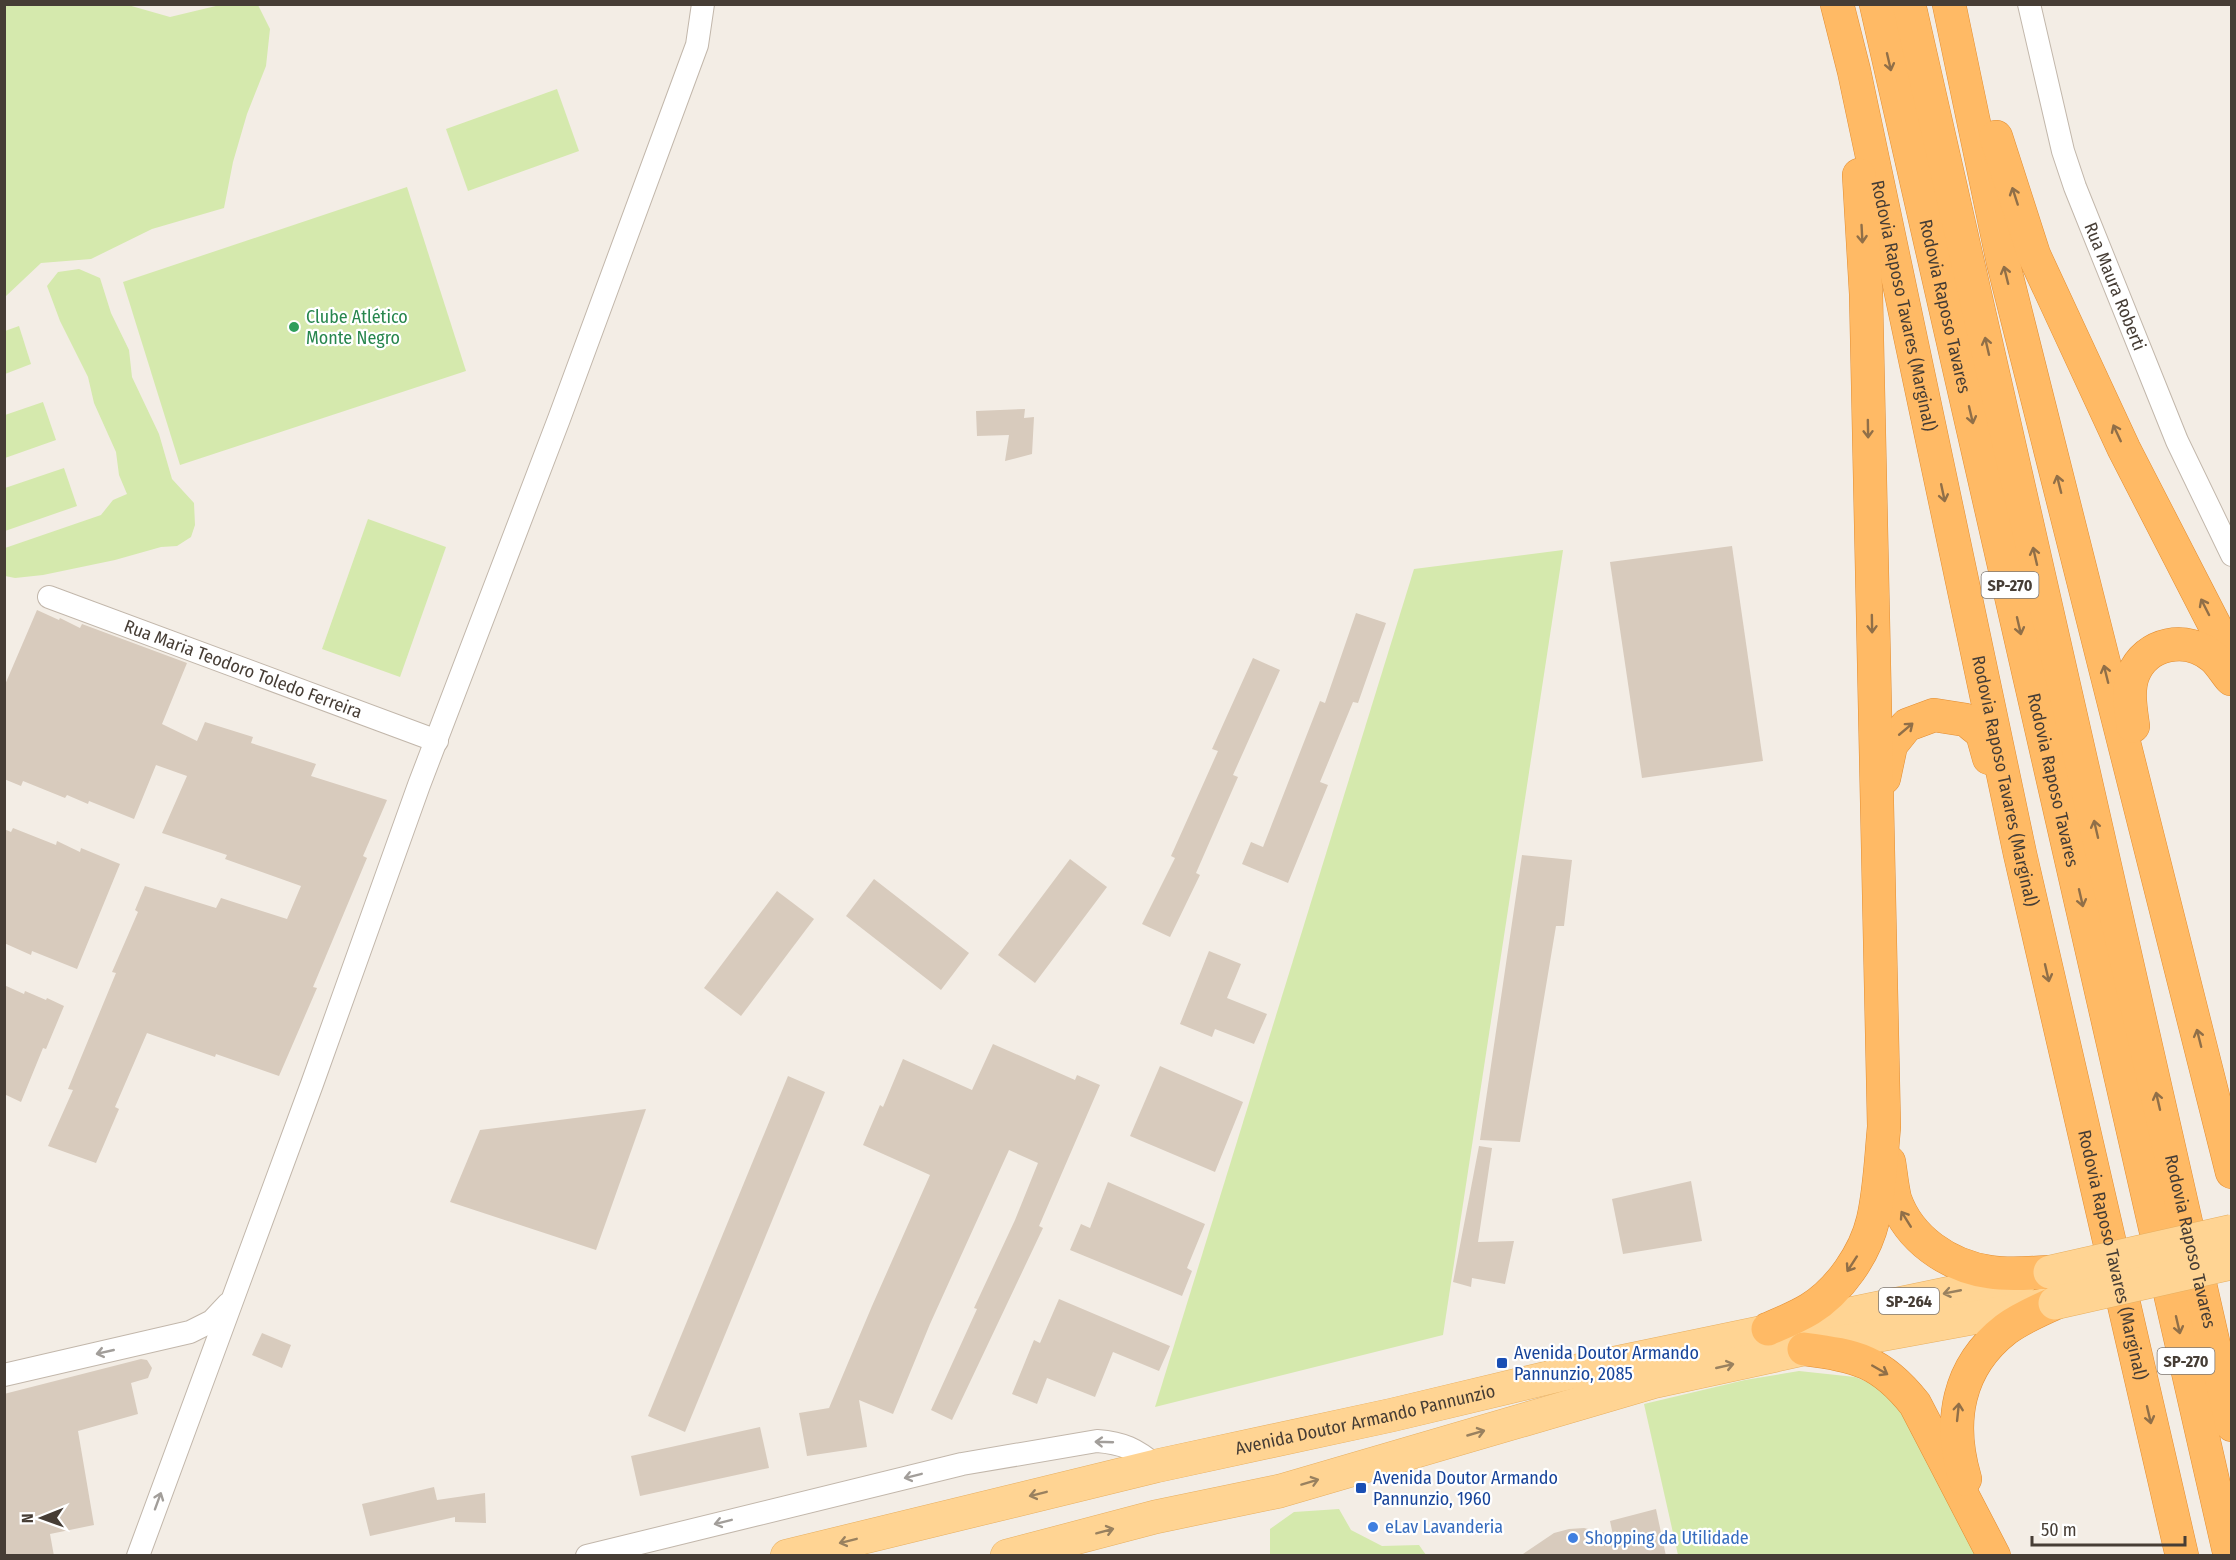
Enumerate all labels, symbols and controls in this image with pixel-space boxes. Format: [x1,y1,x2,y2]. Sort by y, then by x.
one-way arrow [1884,52,1896,71]
street label: Rodovia Raposo Tavares (Marginal) [1866,178,1941,433]
one-way arrow [2009,187,2020,206]
street label: Rodovia Raposo Tavares [1914,217,1975,396]
street label: Rua Maura Roberti [2079,219,2151,354]
one-way arrow [1857,224,1868,244]
one-way arrow [2000,266,2012,285]
place label: Clube Atlético Monte Negro [306,306,408,349]
marker: Clube Atlético Monte Negro [287,320,301,334]
one-way arrow [1980,337,1992,356]
one-way arrow [1965,405,1977,424]
one-way arrow [1862,418,1874,438]
one-way arrow [2110,425,2122,443]
one-way arrow [2052,475,2064,494]
one-way arrow [1938,482,1949,502]
one-way arrow [2028,547,2040,566]
road number: SP-270 [1982,572,2038,598]
one-way arrow [2199,599,2210,617]
one-way arrow [1866,613,1878,633]
street label: Rua Maria Teodoro Toledo Ferreira [121,615,365,723]
one-way arrow [2014,616,2025,635]
street label: Rodovia Raposo Tavares (Marginal) [1967,654,2043,909]
one-way arrow [2100,664,2111,683]
street label: Rodovia Raposo Tavares [2023,691,2084,869]
one-way arrow [1898,723,1914,737]
one-way arrow [2090,819,2102,838]
one-way arrow [2075,888,2087,907]
one-way arrow [2042,963,2053,982]
one-way arrow [2192,1029,2204,1048]
one-way arrow [2152,1091,2163,1111]
street label: Rodovia Raposo Tavares (Marginal) [2073,1128,2152,1382]
street label: Rodovia Raposo Tavares [2160,1152,2221,1331]
one-way arrow [1899,1211,1911,1228]
one-way arrow [1846,1255,1858,1272]
one-way arrow [1942,1287,1962,1298]
road number: SP-264 [1879,1288,1939,1314]
one-way arrow [2172,1316,2184,1335]
place label: Avenida Doutor Armando Pannunzio, 2085 [1514,1342,1699,1385]
one-way arrow [96,1347,115,1359]
road number: SP-270 [2158,1348,2214,1374]
marker: Avenida Doutor Armando Pannunzio, 2085 [1495,1356,1509,1370]
one-way arrow [1715,1360,1734,1372]
one-way arrow [1871,1364,1888,1376]
street label: Avenida Doutor Armando Pannunzio [1233,1380,1497,1460]
one-way arrow [1953,1402,1964,1422]
one-way arrow [2144,1406,2156,1425]
one-way arrow [1466,1427,1485,1438]
one-way arrow [1095,1436,1115,1447]
place label: Avenida Doutor Armando Pannunzio, 1960 [1373,1467,1558,1510]
one-way arrow [904,1471,923,1483]
one-way arrow [1300,1475,1319,1486]
marker: Avenida Doutor Armando Pannunzio, 1960 [1354,1481,1368,1495]
north arrow [12,1488,72,1548]
one-way arrow [1029,1489,1048,1501]
one-way arrow [153,1492,164,1510]
scale bar [2032,1509,2185,1547]
text: N [18,1513,37,1523]
place label: eLav Lavanderia [1385,1516,1503,1538]
one-way arrow [714,1517,733,1529]
text: 50 m [2041,1519,2077,1541]
marker: eLav Lavanderia [1366,1520,1380,1534]
one-way arrow [1095,1524,1114,1536]
place label: Shopping da Utilidade [1585,1527,1749,1549]
marker: Shopping da Utilidade [1566,1531,1580,1545]
one-way arrow [839,1535,858,1547]

